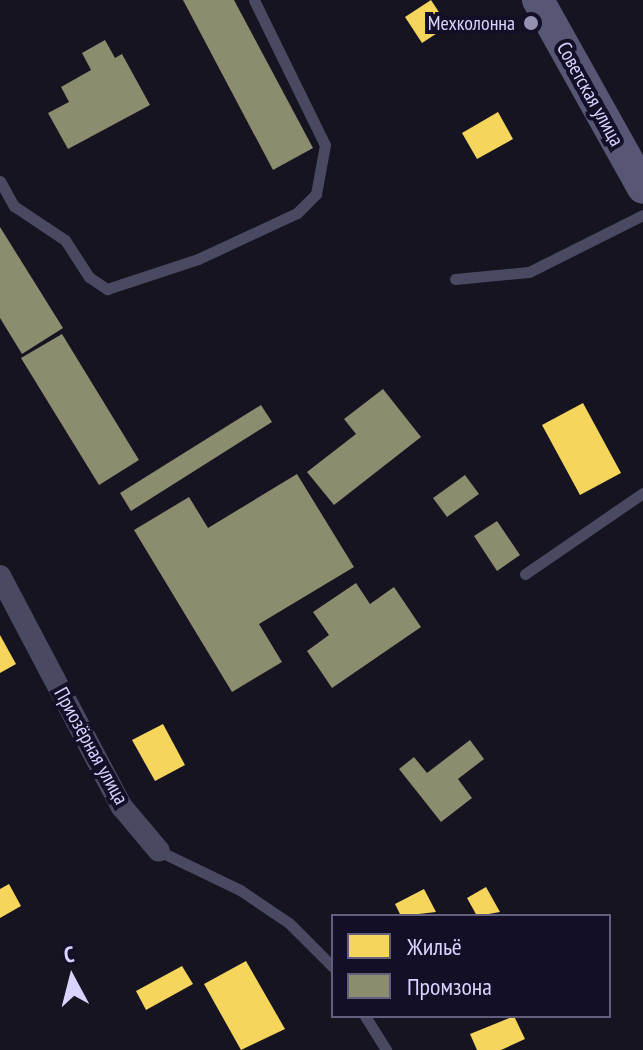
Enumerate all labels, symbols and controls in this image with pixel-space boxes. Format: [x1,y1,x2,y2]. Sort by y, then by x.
place label: Мехколонна [428,11,515,35]
marker: Мехколонна [522,14,540,32]
street label: Советская улица [551,38,629,150]
street label: Приозёрная улица [49,683,133,809]
legend [331,914,611,1018]
text: Жильё [407,931,462,962]
north arrow [32,938,112,1018]
text: С [62,940,76,969]
text: Промзона [407,971,492,1002]

